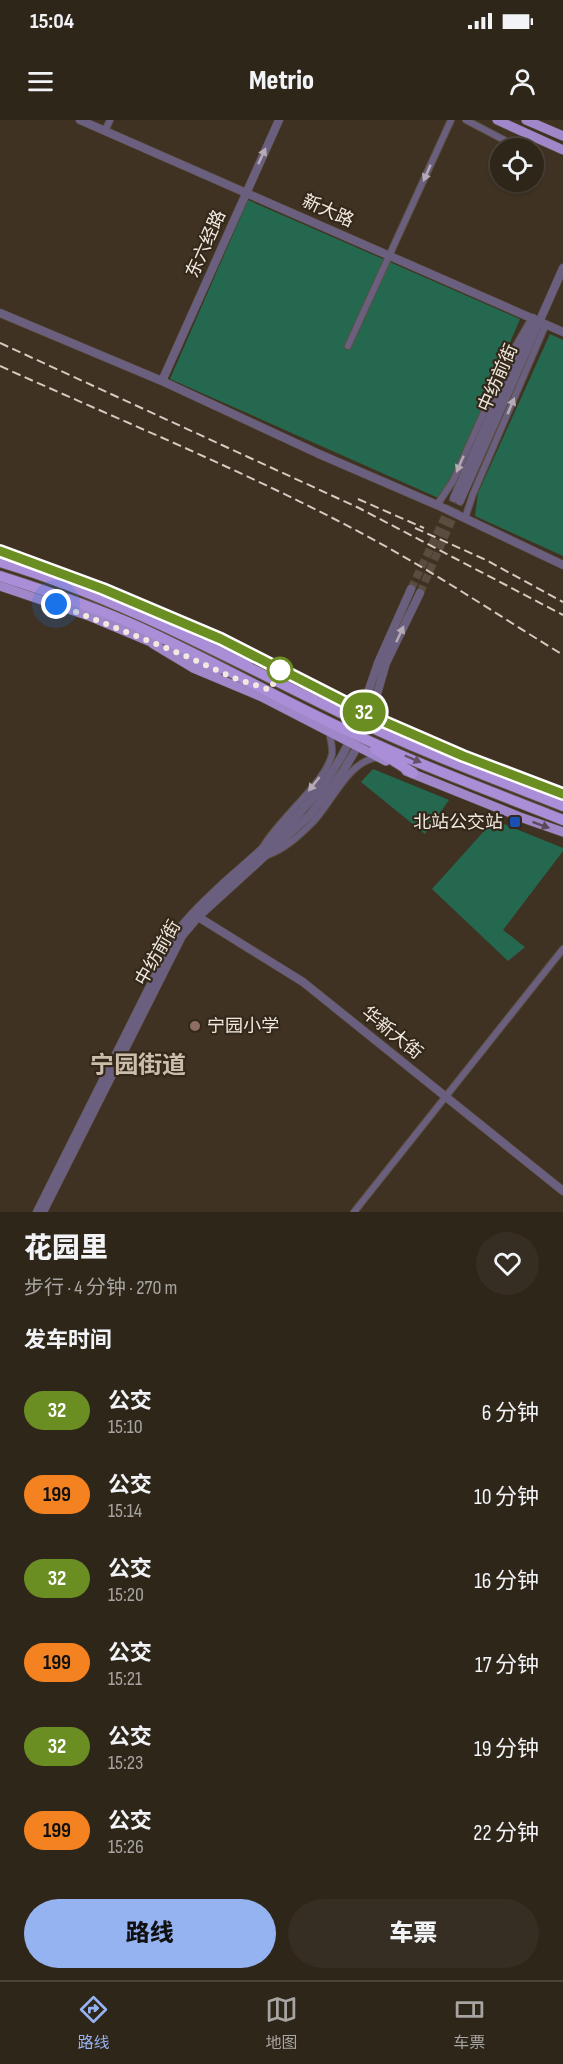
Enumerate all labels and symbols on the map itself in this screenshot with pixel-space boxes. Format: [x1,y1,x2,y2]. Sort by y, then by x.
one-way arrow [258,147,267,164]
one-way arrow [422,165,431,182]
street label: 新大路 [299,190,357,232]
street label: 东六经路 [182,207,230,281]
street label: 中纺前街 [474,341,522,415]
one-way arrow [507,397,516,415]
one-way arrow [456,455,465,472]
your location [41,589,71,619]
one-way arrow [396,625,405,642]
unlabelled marker [267,657,293,683]
line badge: 32 [337,692,391,732]
one-way arrow [405,755,422,764]
one-way arrow [309,776,321,791]
place label: 北站公交站 [413,812,503,833]
marker: 北站公交站 [508,815,522,829]
one-way arrow [533,820,551,830]
street label: 中纺前街 [131,917,185,989]
street label: 华新大街 [357,1002,427,1064]
place label: 宁园小学 [207,1016,279,1037]
marker: 宁园小学 [188,1019,202,1033]
district label: 宁园街道 [90,1051,186,1080]

